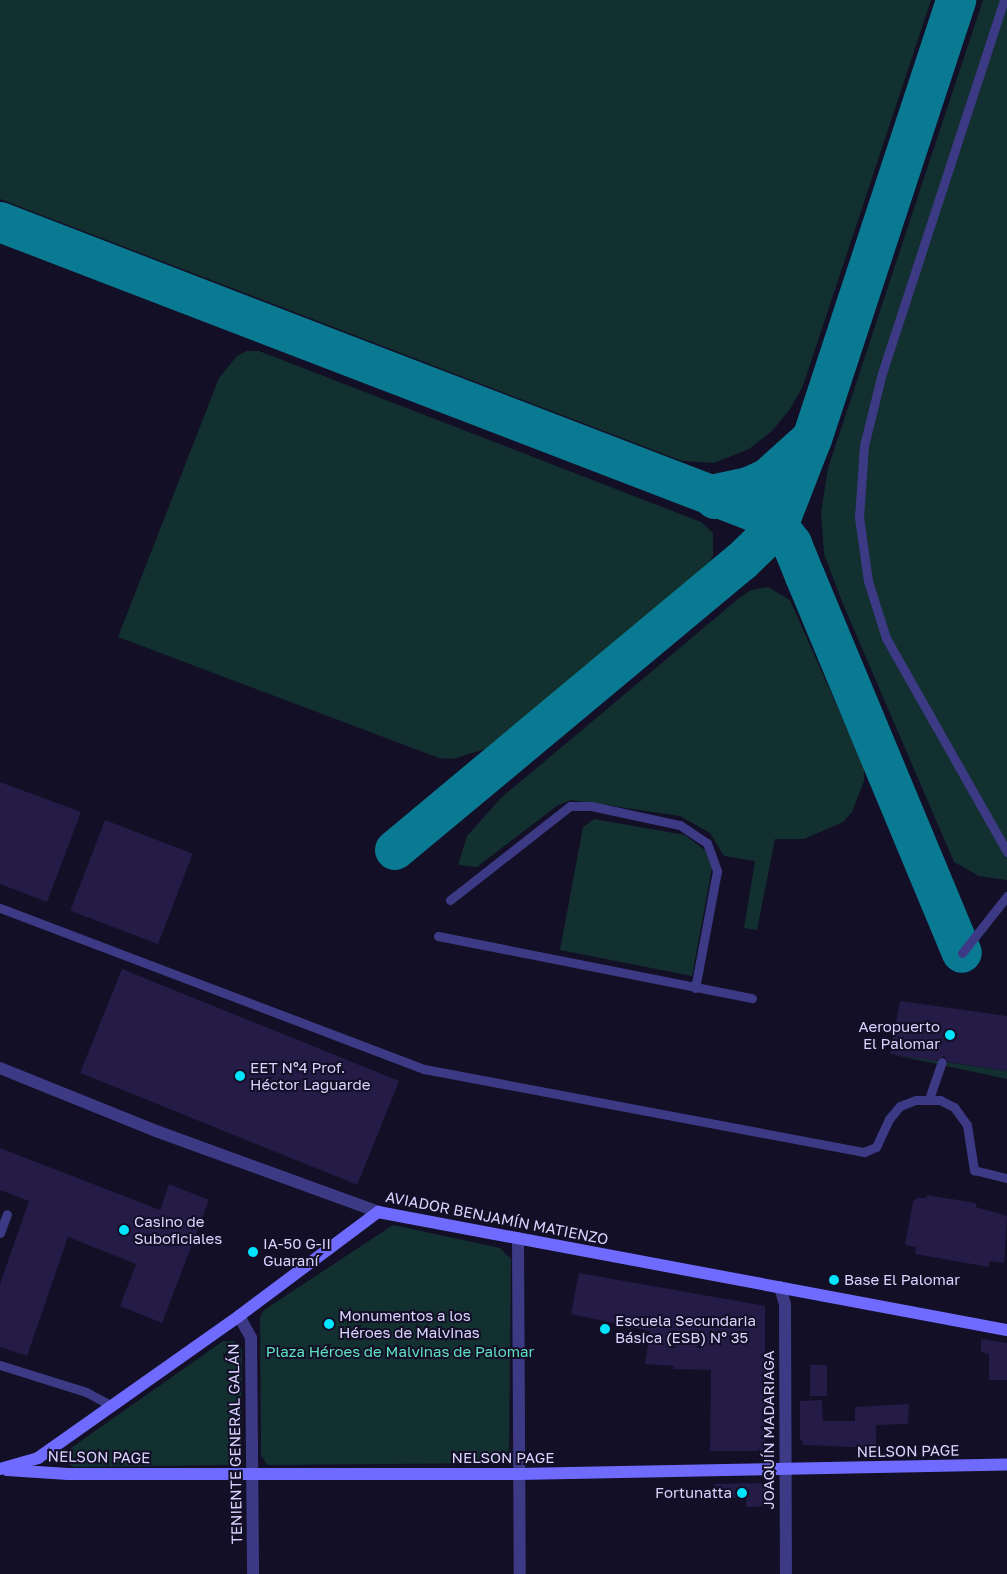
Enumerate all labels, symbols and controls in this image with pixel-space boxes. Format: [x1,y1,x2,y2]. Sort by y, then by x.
place label: Aeropuerto El Palomar [859,1017,940,1052]
marker: Aeropuerto El Palomar [944,1029,956,1041]
place label: EET Nº4 Prof. Héctor Laguarde [250,1058,370,1093]
marker: EET Nº4 Prof. Héctor Laguarde [234,1070,246,1082]
street label: AVIADOR BENJAMÍN MATIENZO [384,1188,610,1248]
place label: Casino de Suboficiales [134,1212,222,1247]
marker: Casino de Suboficiales [118,1224,130,1236]
place label: IA-50 G-II Guaraní [263,1234,331,1269]
marker: IA-50 G-II Guaraní [247,1246,259,1258]
place label: Base El Palomar [844,1271,960,1289]
marker: Base El Palomar [828,1274,840,1286]
place label: Monumentos a los Héroes de Malvinas [339,1306,480,1341]
place label: Escuela Secundaria Básica (ESB) Nº 35 [615,1311,756,1346]
marker: Monumentos a los Héroes de Malvinas [323,1318,335,1330]
marker: Escuela Secundaria Básica (ESB) Nº 35 [599,1323,611,1335]
street label: TENIENTE GENERAL GALÁN [224,1343,246,1545]
park label: Plaza Héroes de Malvinas de Palomar [266,1343,534,1361]
street label: JOAQUÍN MADARIAGA [760,1351,778,1509]
street label: NELSON PAGE [856,1441,960,1461]
street label: NELSON PAGE [47,1447,151,1467]
street label: NELSON PAGE [452,1449,554,1467]
place label: Fortunatta [655,1484,732,1502]
marker: Fortunatta [736,1487,748,1499]

